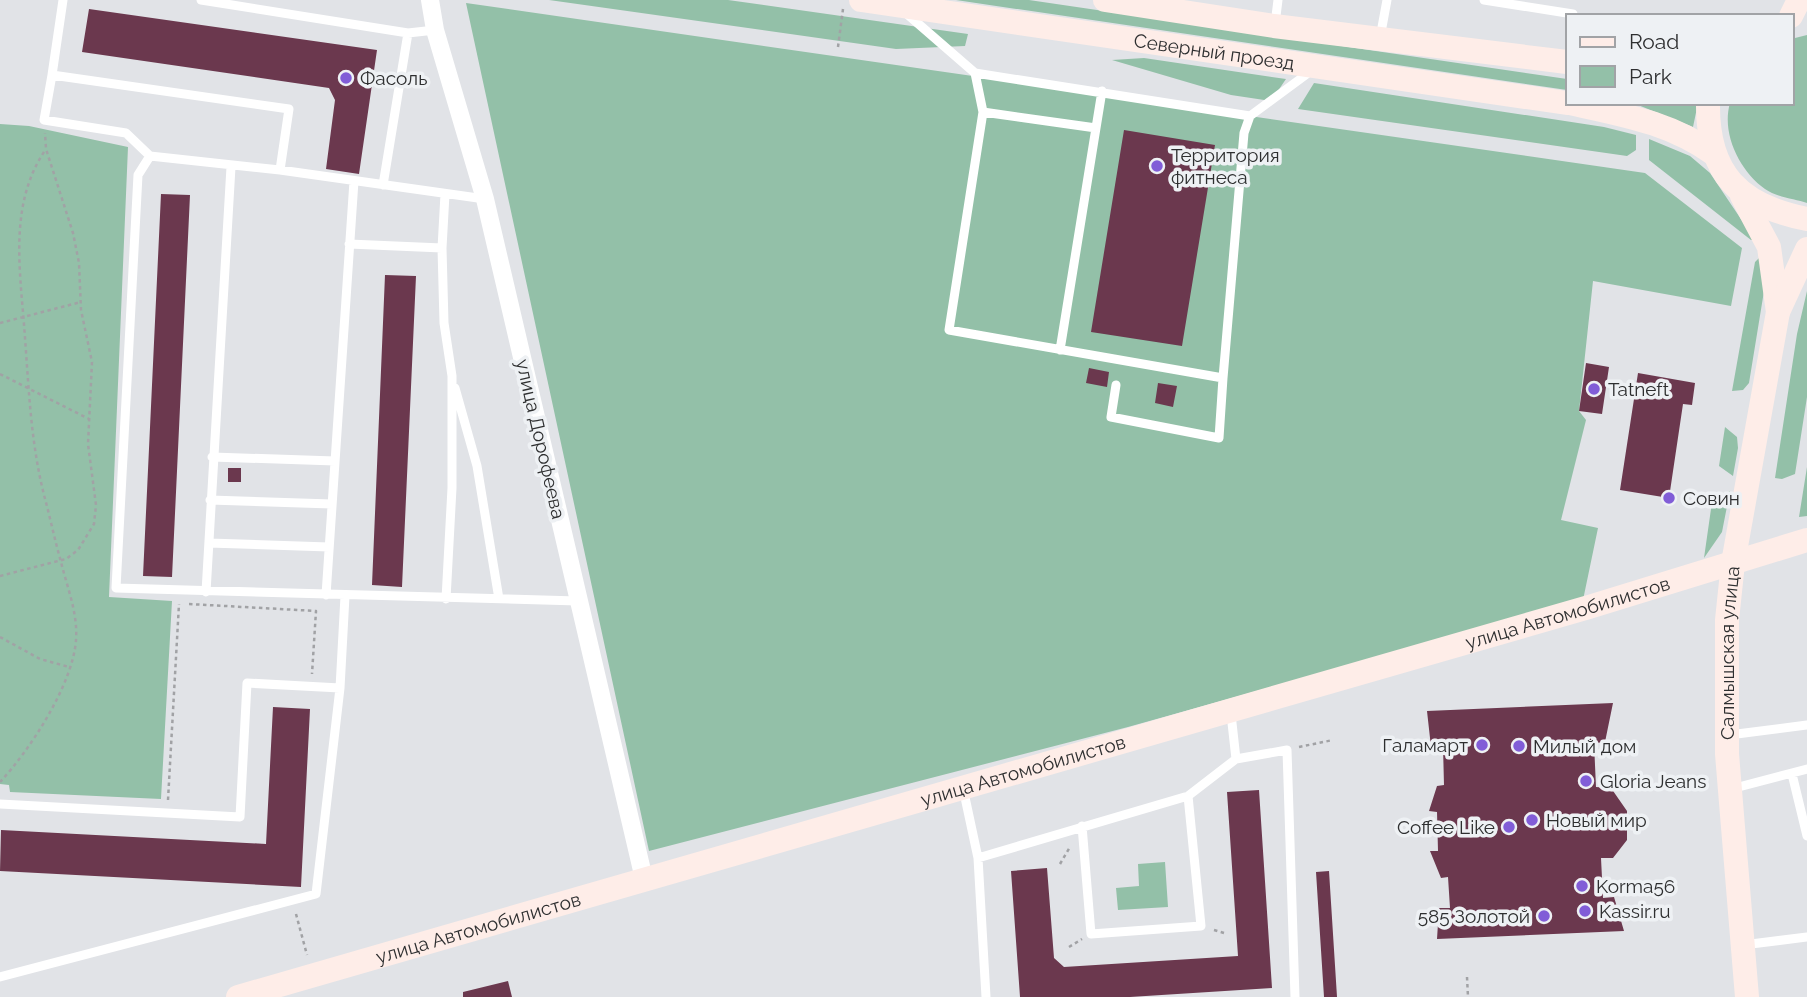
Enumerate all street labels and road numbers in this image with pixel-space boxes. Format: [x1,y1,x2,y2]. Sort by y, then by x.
street label: Северный проезд [1132,29,1296,74]
street label: улица Дорофеева [512,357,570,521]
street label: Салмышская улица [1716,565,1744,740]
street label: улица Автомобилистов [1463,572,1672,653]
street label: улица Автомобилистов [918,730,1128,810]
street label: улица Автомобилистов [373,888,583,968]

